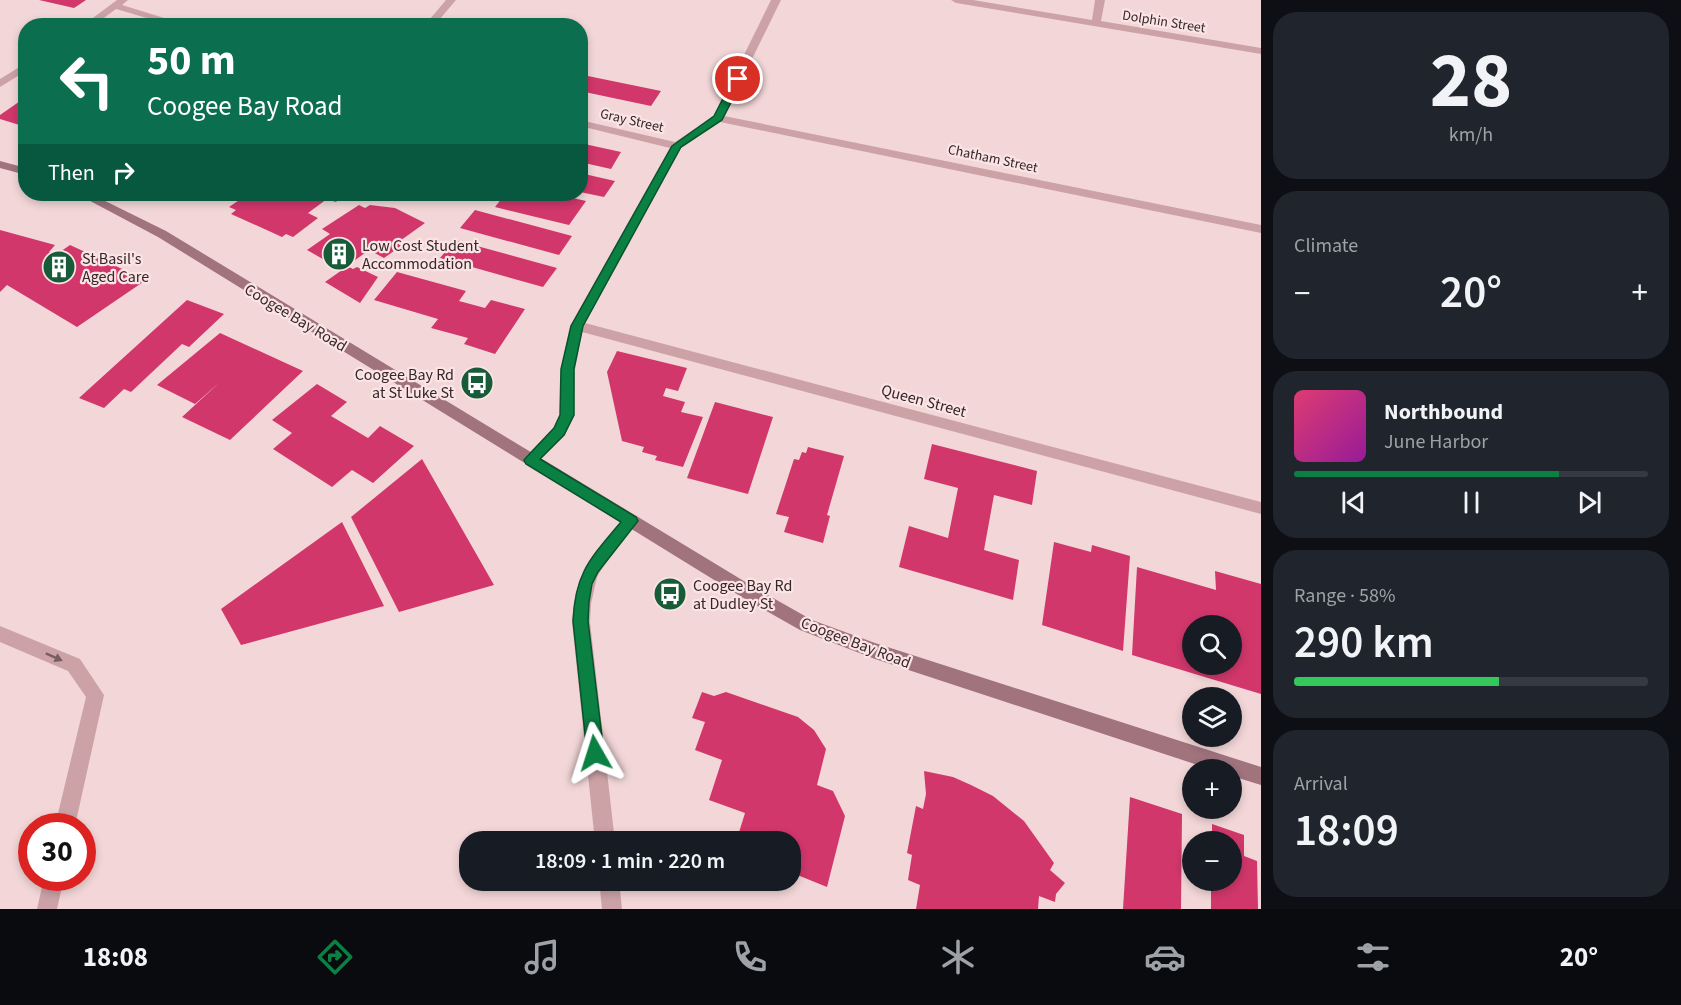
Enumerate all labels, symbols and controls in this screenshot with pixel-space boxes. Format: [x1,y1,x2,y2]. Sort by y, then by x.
street label: Dolphin Street [1121,6,1207,38]
text: 28 [1430,26,1512,137]
text: 50 m [147,31,236,91]
icon: left [48,42,126,120]
pin [712,53,763,104]
icon: arrive [721,62,754,95]
text: Coogee Bay Road [147,87,343,126]
street label: Gray Street [598,104,666,138]
text: km/h [1449,121,1493,149]
street label: Chatham Street [946,140,1040,178]
icon: right [107,156,140,189]
text: Then [48,157,95,189]
text: Climate [1294,232,1358,260]
place label: Low Cost Student Accommodation [362,235,480,275]
building icon: Low Cost Student Accommodation [321,236,357,272]
place label: St Basil's Aged Care [82,248,149,288]
building icon: St Basil's Aged Care [41,249,77,285]
text: 20° [1440,261,1502,325]
text: − [1294,270,1310,317]
text: + [1632,270,1648,317]
street label: Coogee Bay Road [240,279,351,357]
place label: Coogee Bay Rd at St Luke St [355,364,455,404]
bus stop icon: Coogee Bay Rd at St Luke St [459,365,495,401]
street label: Queen Street [879,379,969,423]
text: Northbound [1384,396,1503,428]
text: June Harbor [1384,428,1488,456]
icon: previous [1337,486,1370,519]
icon: pause [1455,486,1488,519]
icon: next [1573,486,1606,519]
place label: Coogee Bay Rd at Dudley St [693,575,792,615]
bus stop icon: Coogee Bay Rd at Dudley St [652,576,688,612]
text: Range · 58% [1294,582,1395,610]
text: 290 km [1294,611,1434,675]
street label: Coogee Bay Road [798,612,914,674]
map controls [1182,615,1242,891]
button: search [1182,615,1242,675]
one-way arrow [46,652,63,661]
button: layers [1182,687,1242,747]
position arrow [563,721,627,785]
button: + [1182,759,1242,819]
text: Arrival [1294,770,1348,798]
text: 18:09 [1294,799,1399,863]
speed limit sign: 30 [18,813,96,891]
button: − [1182,831,1242,891]
text: 18:09 · 1 min · 220 m [535,845,725,877]
icon: directions [314,936,356,978]
icon: music [521,936,563,978]
icon: phone [729,936,771,978]
icon: climate [937,936,979,978]
icon: car [1144,936,1186,978]
icon: filters [1352,936,1394,978]
text: 18:08 [83,938,148,977]
text: 20° [1560,938,1598,977]

